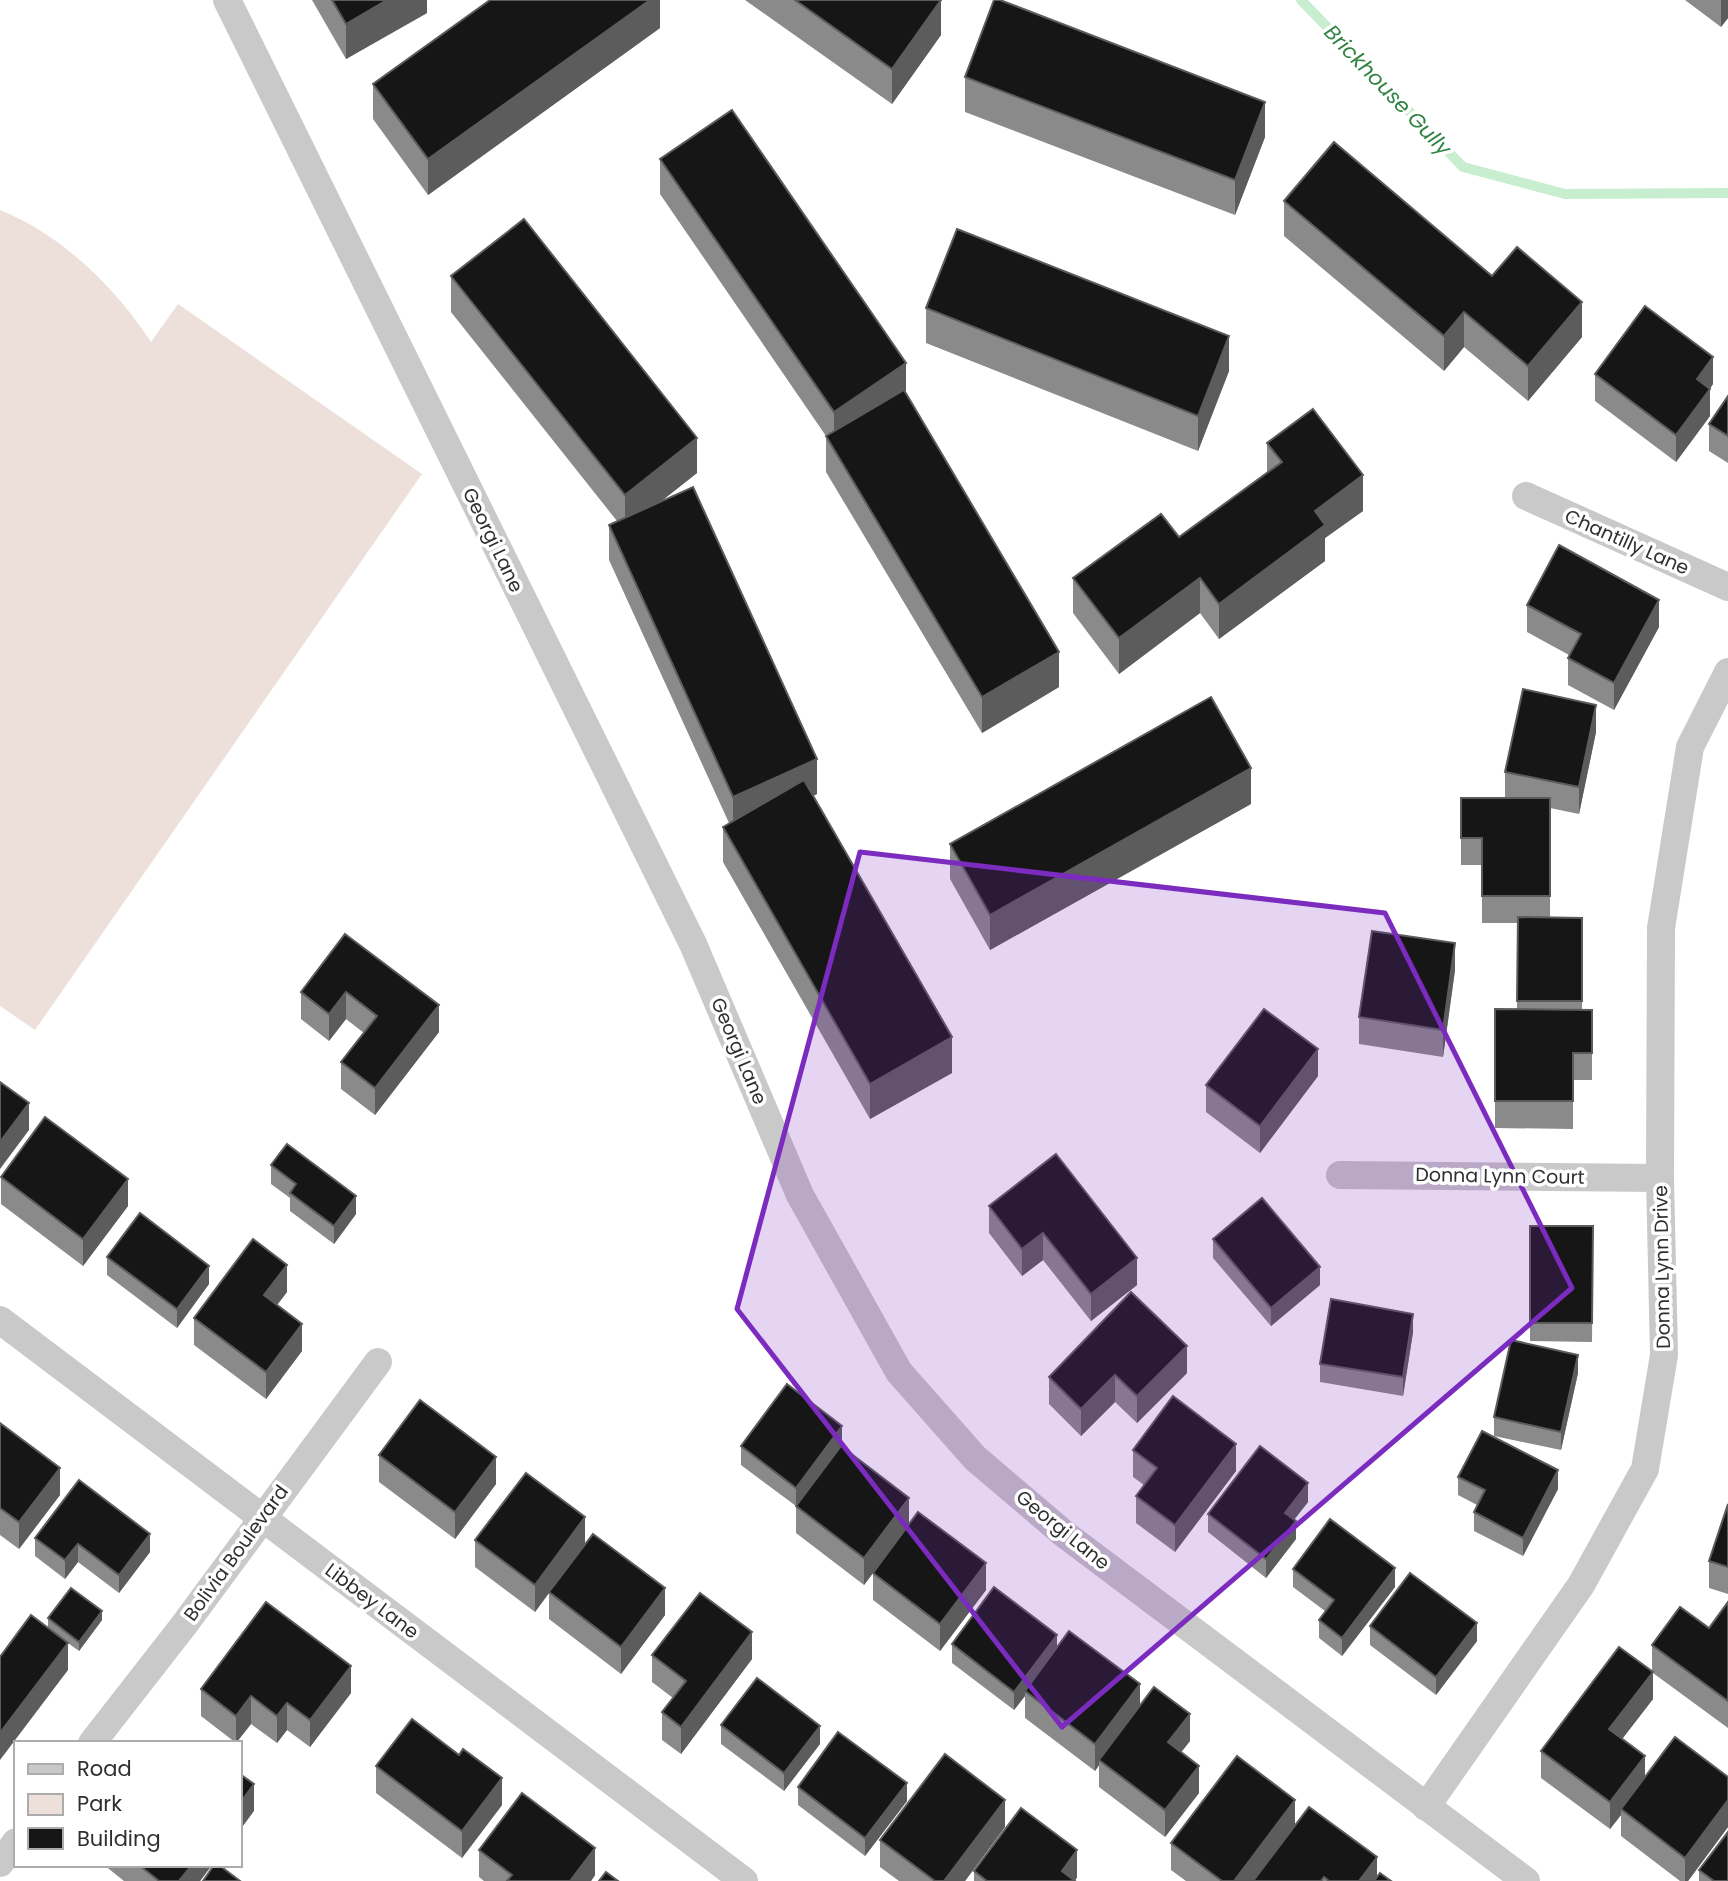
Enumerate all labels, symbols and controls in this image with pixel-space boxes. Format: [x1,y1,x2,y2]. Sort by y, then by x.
water label: Brickhouse Gully [1318,18,1459,163]
street label: Georgi Lane [456,483,530,597]
street label: Chantilly Lane [1561,503,1693,581]
street label: Georgi Lane [704,994,774,1108]
street label: Donna Lynn Court [1415,1161,1585,1191]
street label: Donna Lynn Drive [1647,1185,1677,1349]
street label: Bolivia Boulevard [177,1479,295,1627]
street label: Georgi Lane [1010,1484,1116,1576]
street label: Libbey Lane [320,1557,424,1645]
legend [14,1741,242,1867]
text: Road [77,1754,132,1783]
text: Park [77,1789,122,1818]
text: Building [77,1824,161,1853]

